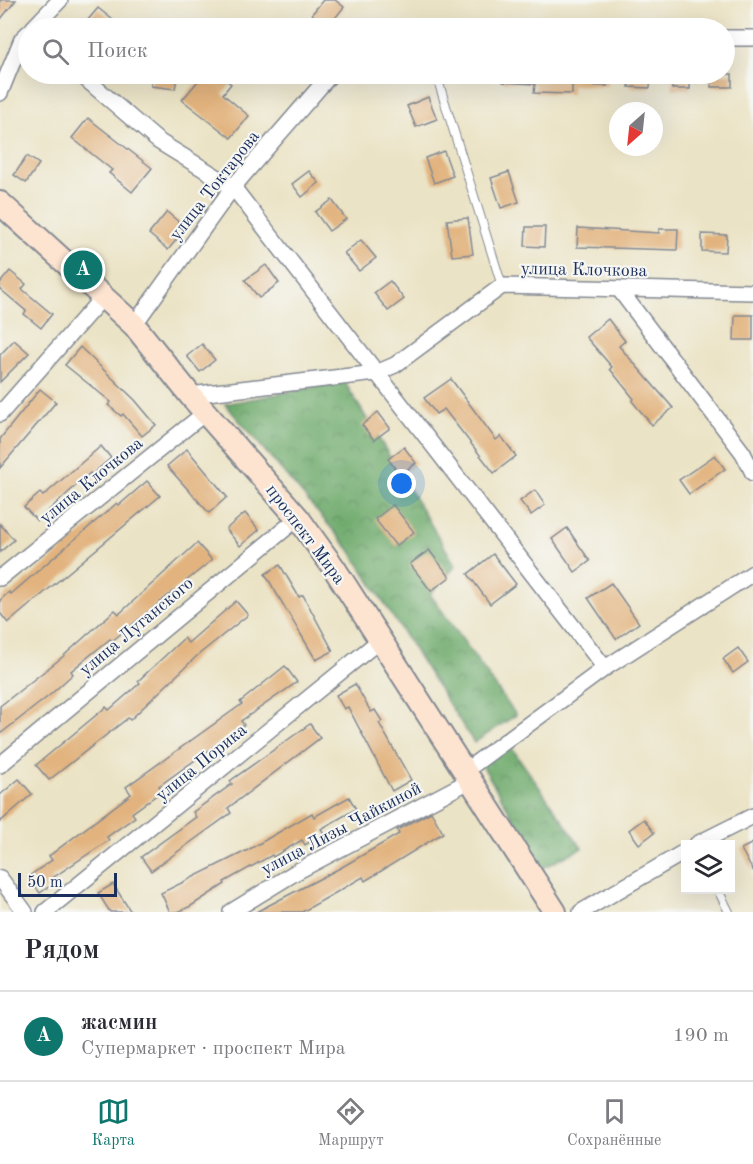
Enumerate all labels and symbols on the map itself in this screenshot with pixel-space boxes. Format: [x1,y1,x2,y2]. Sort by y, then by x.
north arrow [609,102,663,156]
street label: улица Токтарова [166,127,263,244]
pin: A [64,248,103,292]
street label: улица Клочкова [520,260,648,280]
street label: улица Клочкова [37,434,147,528]
your location [387,469,416,498]
street label: проспект Мира [262,481,348,588]
street label: улица Луганского [76,574,197,679]
street label: улица Порика [153,721,251,805]
street label: улица Лизы Чайкиной [258,779,424,879]
scale bar [18,870,117,898]

